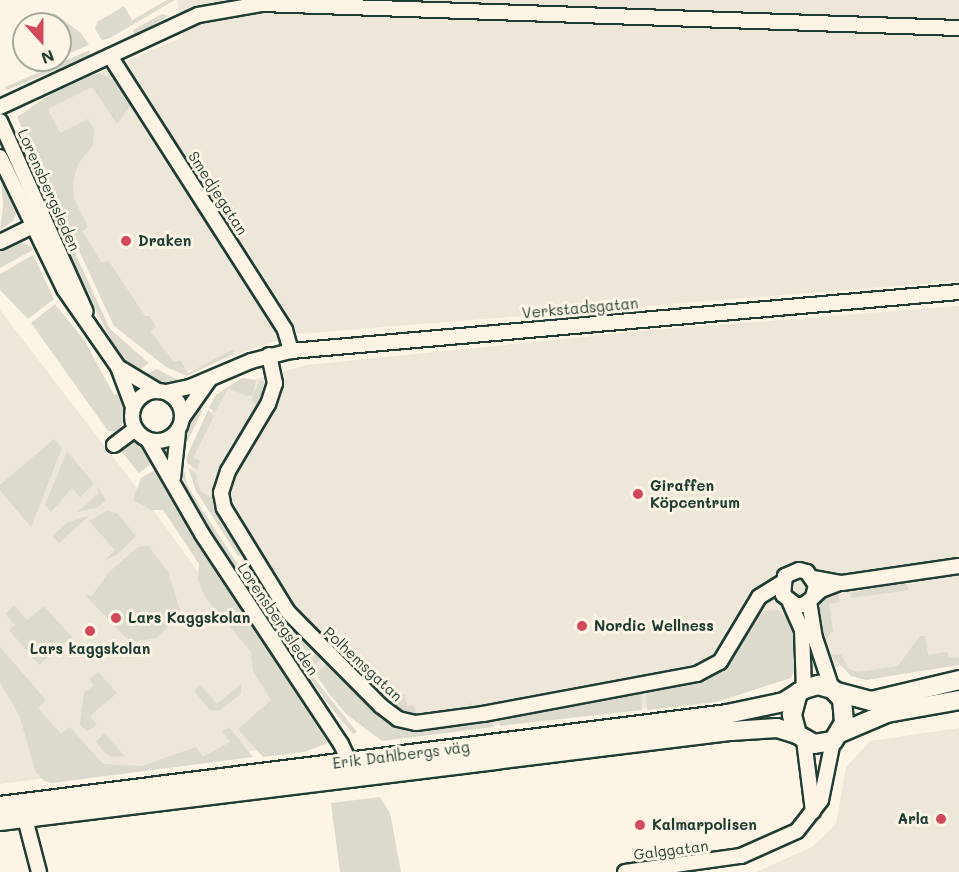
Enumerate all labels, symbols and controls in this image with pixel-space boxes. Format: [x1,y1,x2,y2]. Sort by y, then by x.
north arrow [12,12,72,72]
text: N [38,45,57,69]
street label: Lorensbergsleden [14,126,84,254]
street label: Smedjegatan [184,148,252,238]
place label: Draken [138,232,191,250]
marker: Draken [119,234,133,248]
street label: Verkstadsgatan [521,294,639,322]
place label: Giraffen Köpcentrum [650,476,740,511]
marker: Giraffen Köpcentrum [631,487,645,501]
street label: Lorensbergsleden [234,559,322,679]
place label: Lars Kaggskolan [128,609,250,627]
marker: Lars Kaggskolan [109,611,123,625]
place label: Nordic Wellness [594,617,714,635]
marker: Nordic Wellness [575,619,589,633]
street label: Polhemsgatan [320,623,406,705]
marker: Lars kaggskolan [83,624,97,638]
place label: Lars kaggskolan [30,640,150,658]
street label: Erik Dahlbergs väg [331,738,471,772]
place label: Arla [897,810,929,828]
marker: Arla [934,812,948,826]
place label: Kalmarpolisen [652,816,757,834]
marker: Kalmarpolisen [633,818,647,832]
street label: Galggatan [633,836,709,864]

